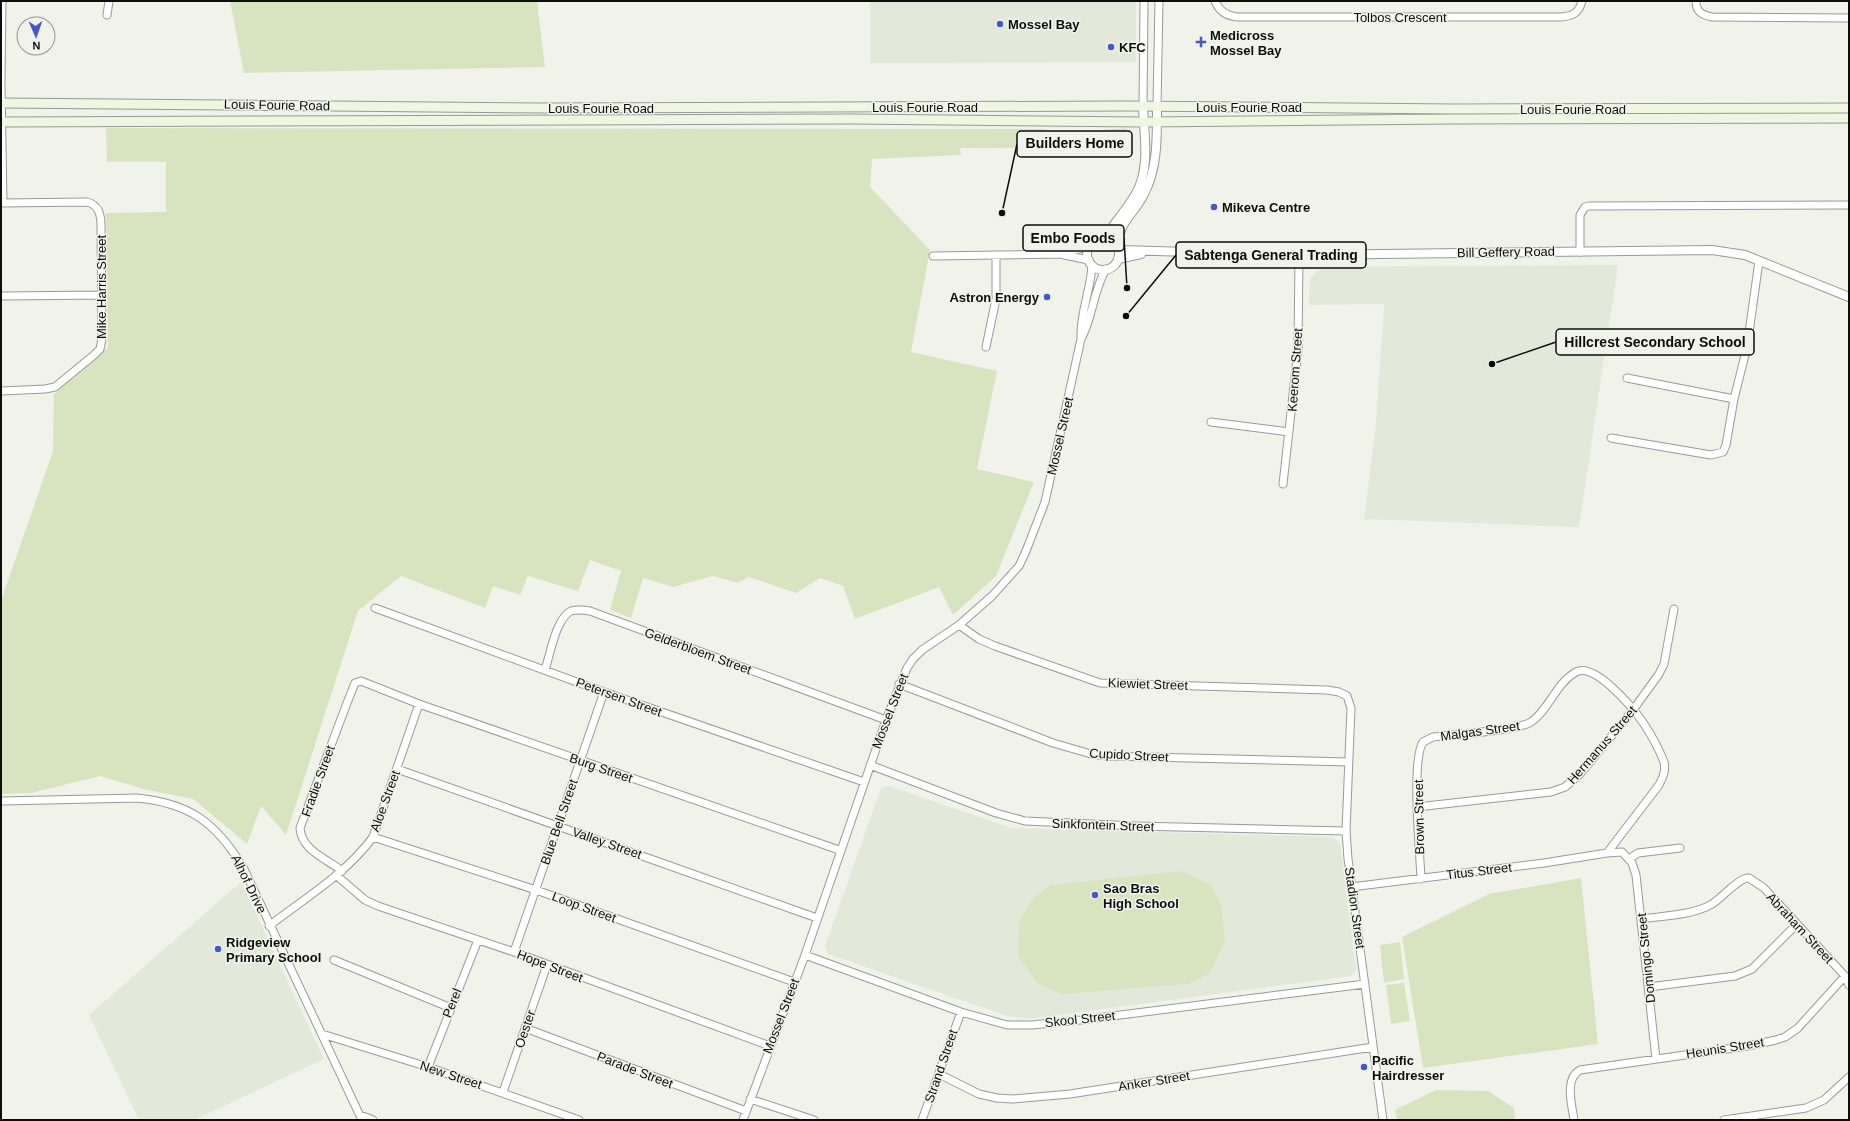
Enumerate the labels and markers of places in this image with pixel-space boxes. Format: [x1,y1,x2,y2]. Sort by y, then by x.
place label: Mossel Bay [1008,17,1080,32]
marker: Mossel Bay [995,19,1005,29]
place label: Medicross Mossel Bay [1210,28,1282,58]
marker: Medicross Mossel Bay [1195,36,1207,48]
place label: KFC [1119,40,1146,55]
marker: KFC [1106,42,1116,52]
callout: Builders Home [1017,131,1132,157]
place label: Mikeva Centre [1222,200,1310,215]
marker: Mikeva Centre [1209,202,1219,212]
callout: Embo Foods [1023,225,1124,251]
callout: Sabtenga General Trading [1176,242,1366,268]
place label: Astron Energy [949,290,1040,305]
marker: Astron Energy [1042,292,1052,302]
callout: Hillcrest Secondary School [1556,329,1754,355]
place label: Sao Bras High School [1103,881,1179,911]
marker: Sao Bras High School [1090,890,1100,900]
place label: Ridgeview Primary School [226,935,321,965]
marker: Ridgeview Primary School [213,944,223,954]
place label: Pacific Hairdresser [1372,1053,1444,1083]
marker: Pacific Hairdresser [1359,1062,1369,1072]

